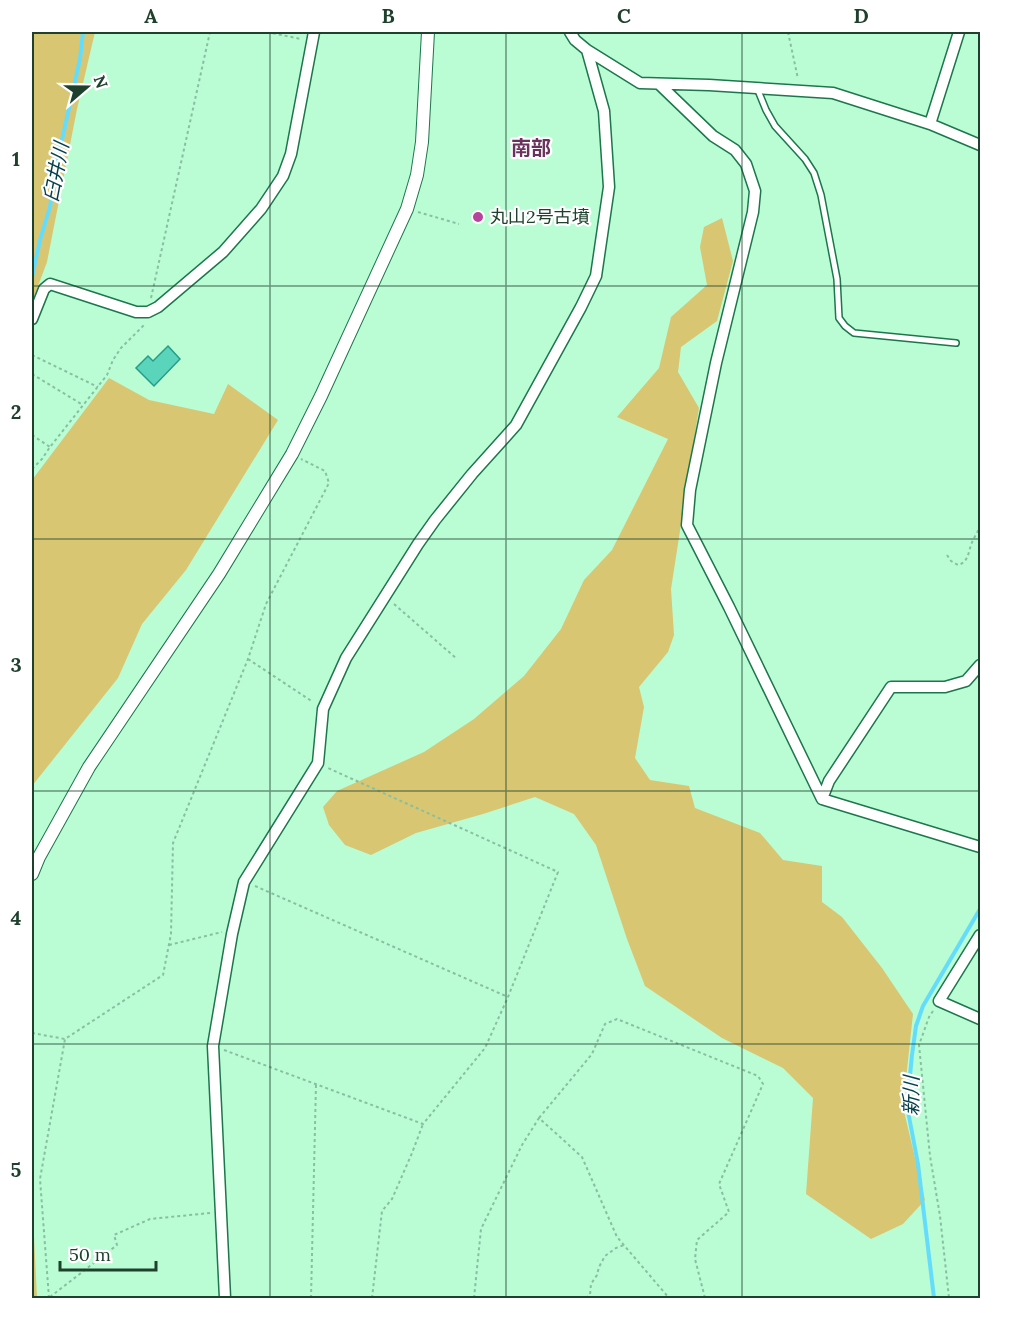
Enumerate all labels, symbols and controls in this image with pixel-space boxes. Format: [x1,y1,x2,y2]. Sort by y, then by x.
text: A [144,3,158,28]
text: B [381,3,395,28]
text: C [617,3,631,28]
text: D [853,3,869,28]
north arrow [57,57,117,117]
text: N [90,73,113,91]
district label: 南部 [511,135,551,160]
water label: 臼井川 [38,138,74,204]
text: 1 [12,146,20,171]
place label: 丸山2号古墳 [490,205,590,228]
marker: 丸山2号古墳 [471,210,485,224]
text: 2 [11,399,21,424]
text: 3 [10,652,22,677]
text: 4 [11,905,22,930]
water label: 新川 [898,1074,923,1116]
text: 5 [11,1157,22,1182]
scale bar [60,1234,156,1272]
text: 50 m [69,1243,111,1266]

